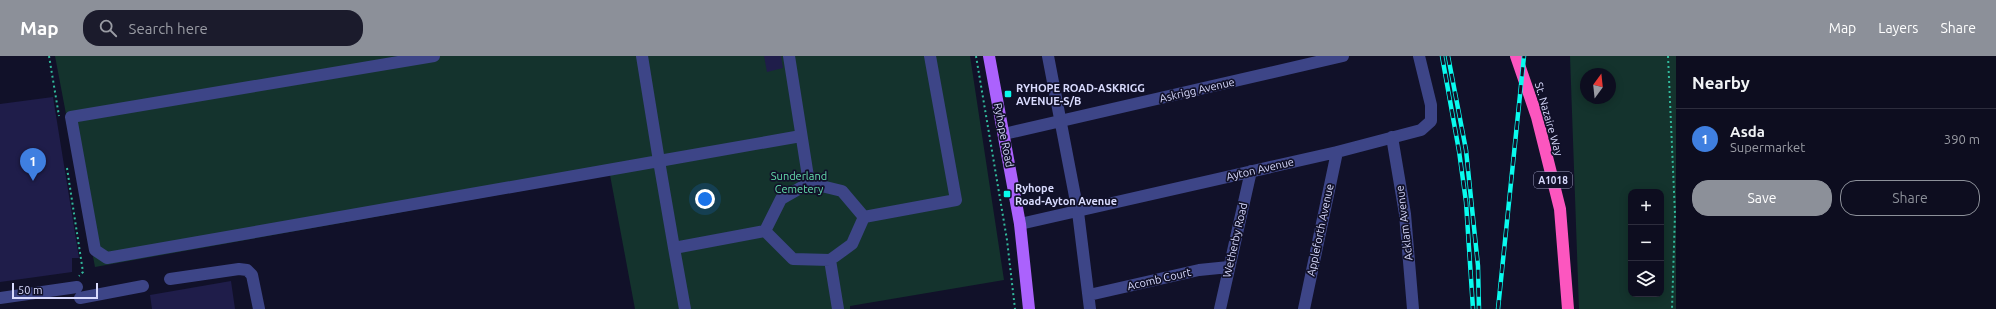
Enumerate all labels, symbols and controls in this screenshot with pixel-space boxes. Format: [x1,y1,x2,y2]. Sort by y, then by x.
search box [83,10,363,46]
text: Map [20,17,59,39]
icon: search [97,17,119,39]
text: Search here [129,20,208,37]
text: Map [1829,20,1856,36]
text: Layers [1878,20,1918,36]
text: Share [1940,20,1976,36]
north arrow [1580,68,1616,104]
text: Nearby [1692,73,1750,92]
street label: Askrigg Avenue [1158,76,1236,104]
street label: St. Nazaire Way [1533,81,1565,158]
place label: RYHOPE ROAD-ASKRIGG AVENUE-S/B [1016,82,1145,107]
marker: RYHOPE ROAD-ASKRIGG AVENUE-S/B [1003,89,1013,99]
street label: Ryhope Road [992,102,1016,168]
text: Asda [1730,123,1765,140]
text: 1 [1701,132,1709,146]
text: 390 m [1944,132,1980,146]
text: Supermarket [1730,140,1805,154]
pin: 1 [20,148,46,181]
street label: Ayton Avenue [1225,155,1295,183]
park label: Sunderland Cemetery [771,170,827,195]
road number: A1018 [1534,172,1572,188]
button: Save [1692,180,1832,216]
button: Share [1840,180,1980,216]
place label: Ryhope Road-Ayton Avenue [1015,182,1117,207]
street label: Appleforth Avenue [1304,183,1336,277]
street label: Acklam Avenue [1393,185,1415,261]
your location [695,189,715,209]
marker: Ryhope Road-Ayton Avenue [1002,189,1012,199]
map controls [1628,189,1664,297]
button: + [1628,189,1664,225]
street label: Wetherby Road [1221,201,1249,279]
button: − [1628,225,1664,261]
button: layers [1628,261,1664,297]
street label: Acomb Court [1126,266,1193,292]
scale bar [12,281,98,300]
text: 50 m [18,284,42,296]

